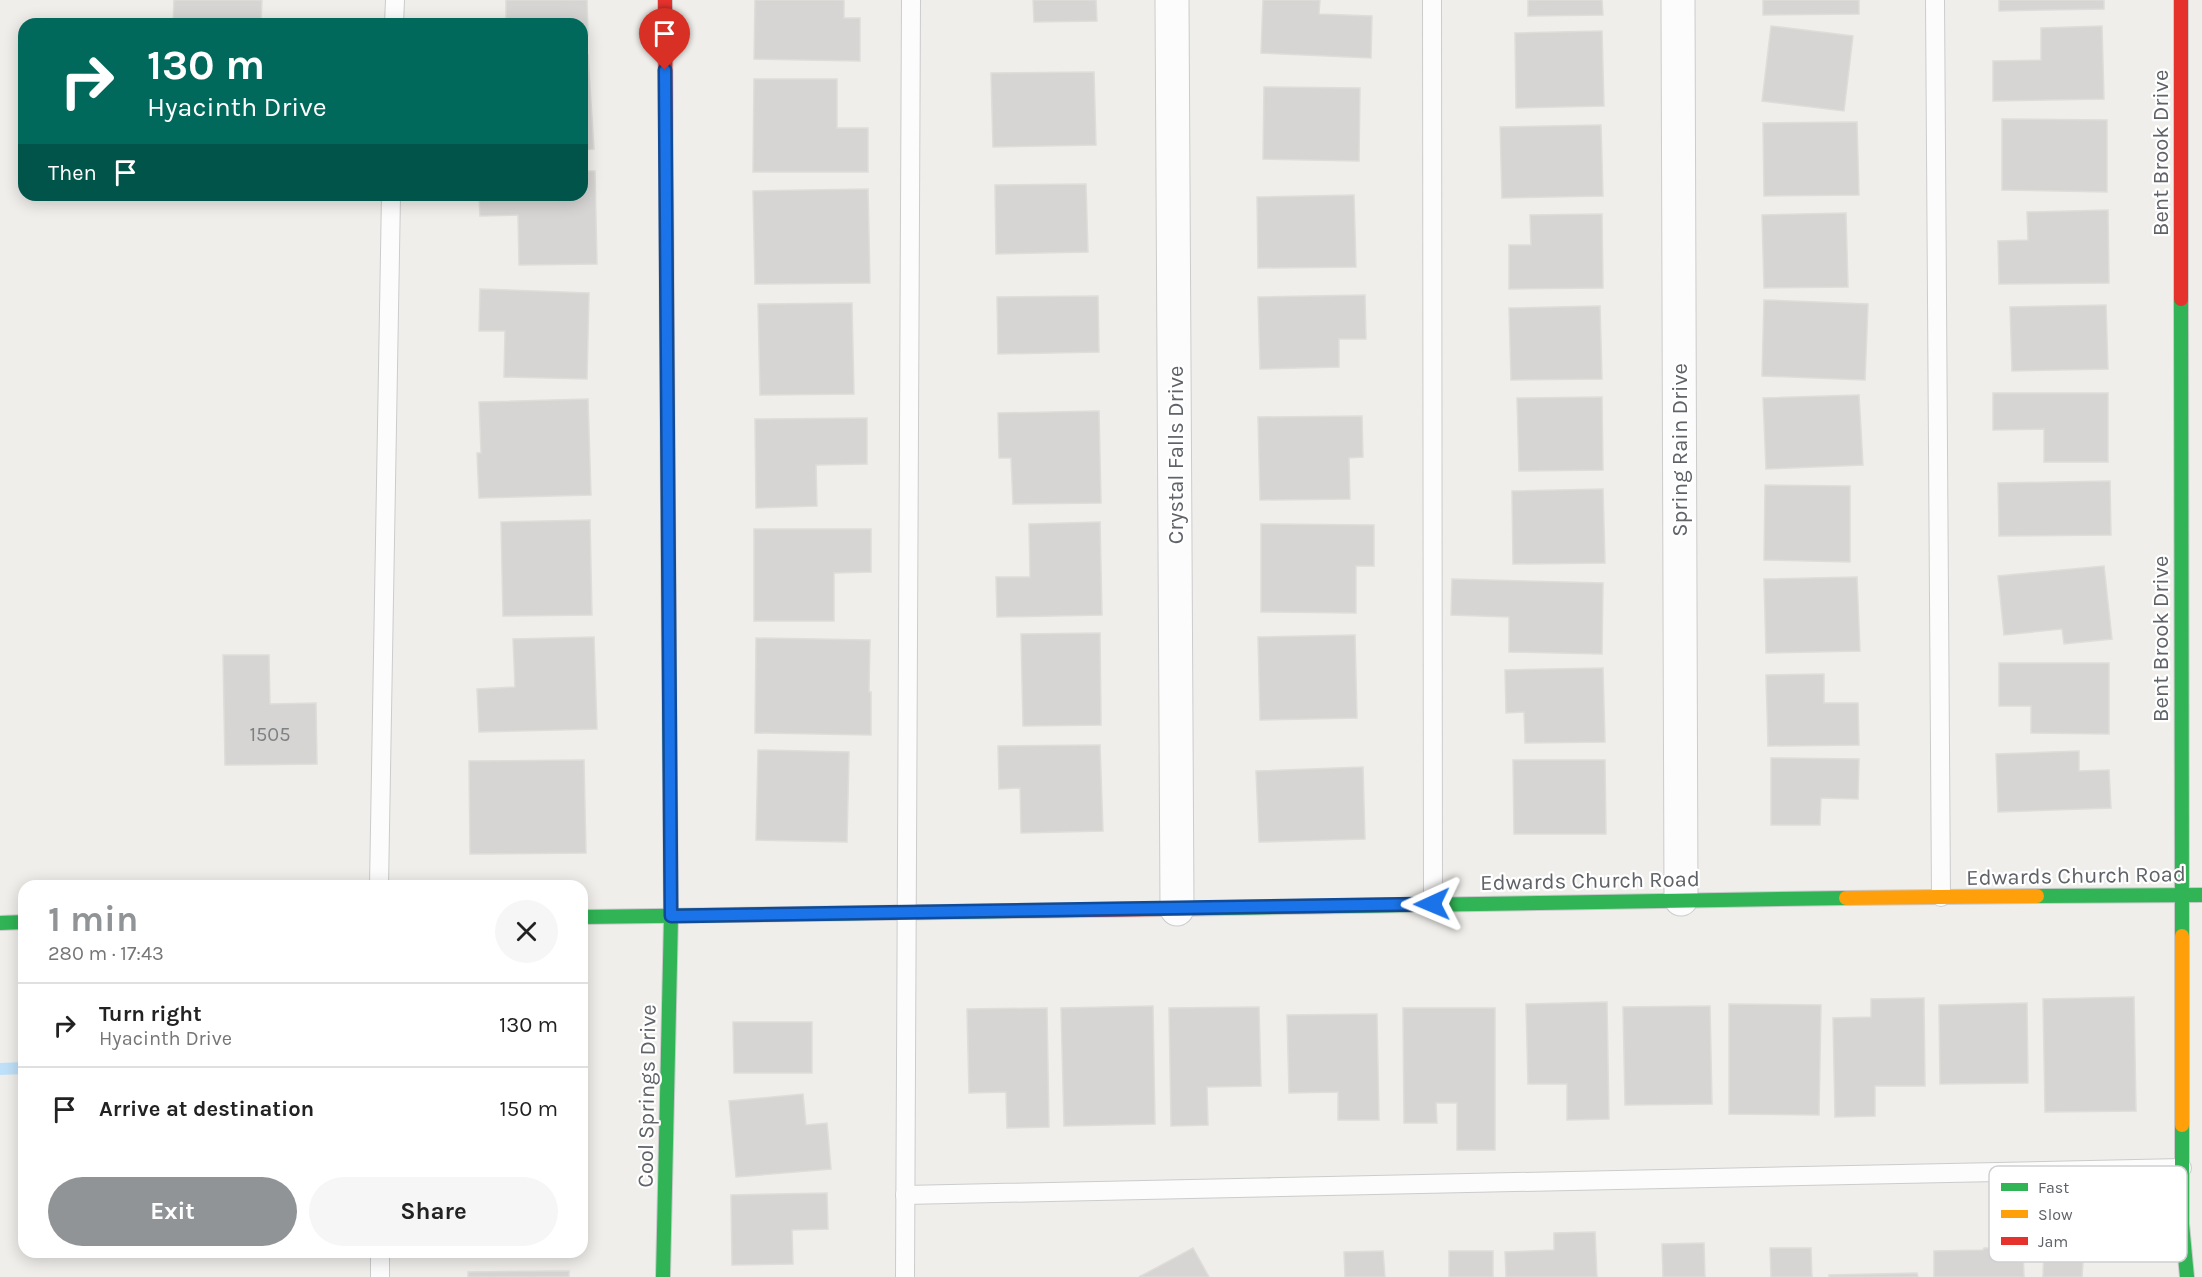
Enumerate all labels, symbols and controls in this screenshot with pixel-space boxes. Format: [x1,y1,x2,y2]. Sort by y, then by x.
pin [639,8,690,70]
icon: arrive [648,17,681,50]
text: 130 m [147,40,265,90]
icon: right [48,42,126,120]
street label: Bent Brook Drive [2148,70,2174,236]
text: Hyacinth Drive [147,91,327,123]
icon: arrive [109,156,142,189]
text: Then [48,160,97,186]
street label: Spring Rain Drive [1667,363,1693,537]
street label: Crystal Falls Drive [1163,366,1189,544]
street label: Bent Brook Drive [2148,556,2174,722]
house number: 1505 [249,723,291,746]
street label: Edwards Church Road [1966,861,2186,891]
street label: Edwards Church Road [1480,866,1700,896]
position arrow [1400,872,1464,936]
text: 1 min [48,898,138,940]
button: close [495,900,558,963]
text: 280 m · 17:43 [48,942,164,965]
text: Turn right [99,1001,202,1027]
street label: Cool Springs Drive [632,1004,662,1188]
icon: right [48,1009,81,1042]
text: 130 m [499,1012,558,1038]
text: Hyacinth Drive [99,1027,232,1050]
icon: arrive [48,1093,81,1126]
text: Arrive at destination [99,1096,314,1122]
text: 150 m [499,1096,558,1122]
legend [1989,1166,2187,1262]
button: Exit [48,1177,297,1246]
button: Share [309,1177,558,1246]
text: Fast [2038,1178,2069,1197]
text: Slow [2038,1205,2073,1224]
text: Jam [2038,1232,2068,1251]

